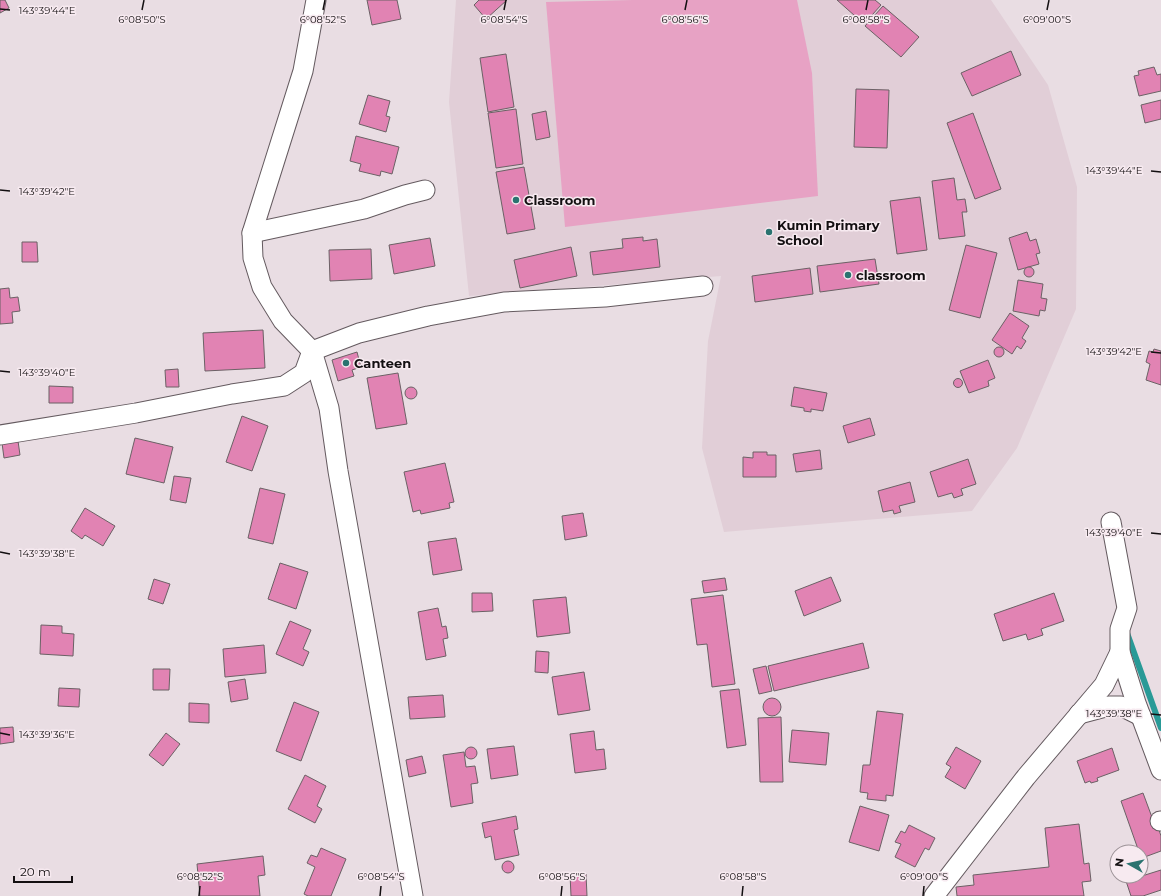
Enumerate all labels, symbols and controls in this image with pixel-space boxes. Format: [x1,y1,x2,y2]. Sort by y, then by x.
text: 143°39'44"E [19,4,76,17]
text: 6°08'50"S [118,13,166,26]
text: 6°08'52"S [300,13,346,26]
text: 6°08'54"S [480,13,528,26]
text: 6°08'56"S [662,13,708,26]
text: 6°08'58"S [842,13,890,26]
text: 6°09'00"S [1023,13,1071,26]
text: 143°39'44"E [1086,164,1143,177]
text: 143°39'42"E [19,185,75,198]
place label: Classroom [524,192,595,208]
marker: Classroom [511,195,521,205]
place label: Kumin Primary School [777,217,880,248]
marker: Kumin Primary School [764,227,774,237]
place label: classroom [856,267,926,283]
marker: classroom [843,270,853,280]
text: 143°39'42"E [1086,345,1142,358]
place label: Canteen [354,355,411,371]
marker: Canteen [341,358,351,368]
text: 143°39'40"E [18,366,76,379]
text: 143°39'40"E [1085,526,1143,539]
text: 143°39'38"E [19,547,75,560]
text: 143°39'38"E [1086,707,1142,720]
text: 143°39'36"E [19,728,75,741]
north arrow [1109,844,1149,884]
text: N [1112,857,1127,868]
scale bar [14,858,72,884]
text: 20 m [20,864,51,879]
text: 6°08'52"S [177,870,223,883]
text: 6°08'54"S [357,870,405,883]
text: 6°08'56"S [539,870,585,883]
text: 6°08'58"S [719,870,767,883]
text: 6°09'00"S [900,870,948,883]

